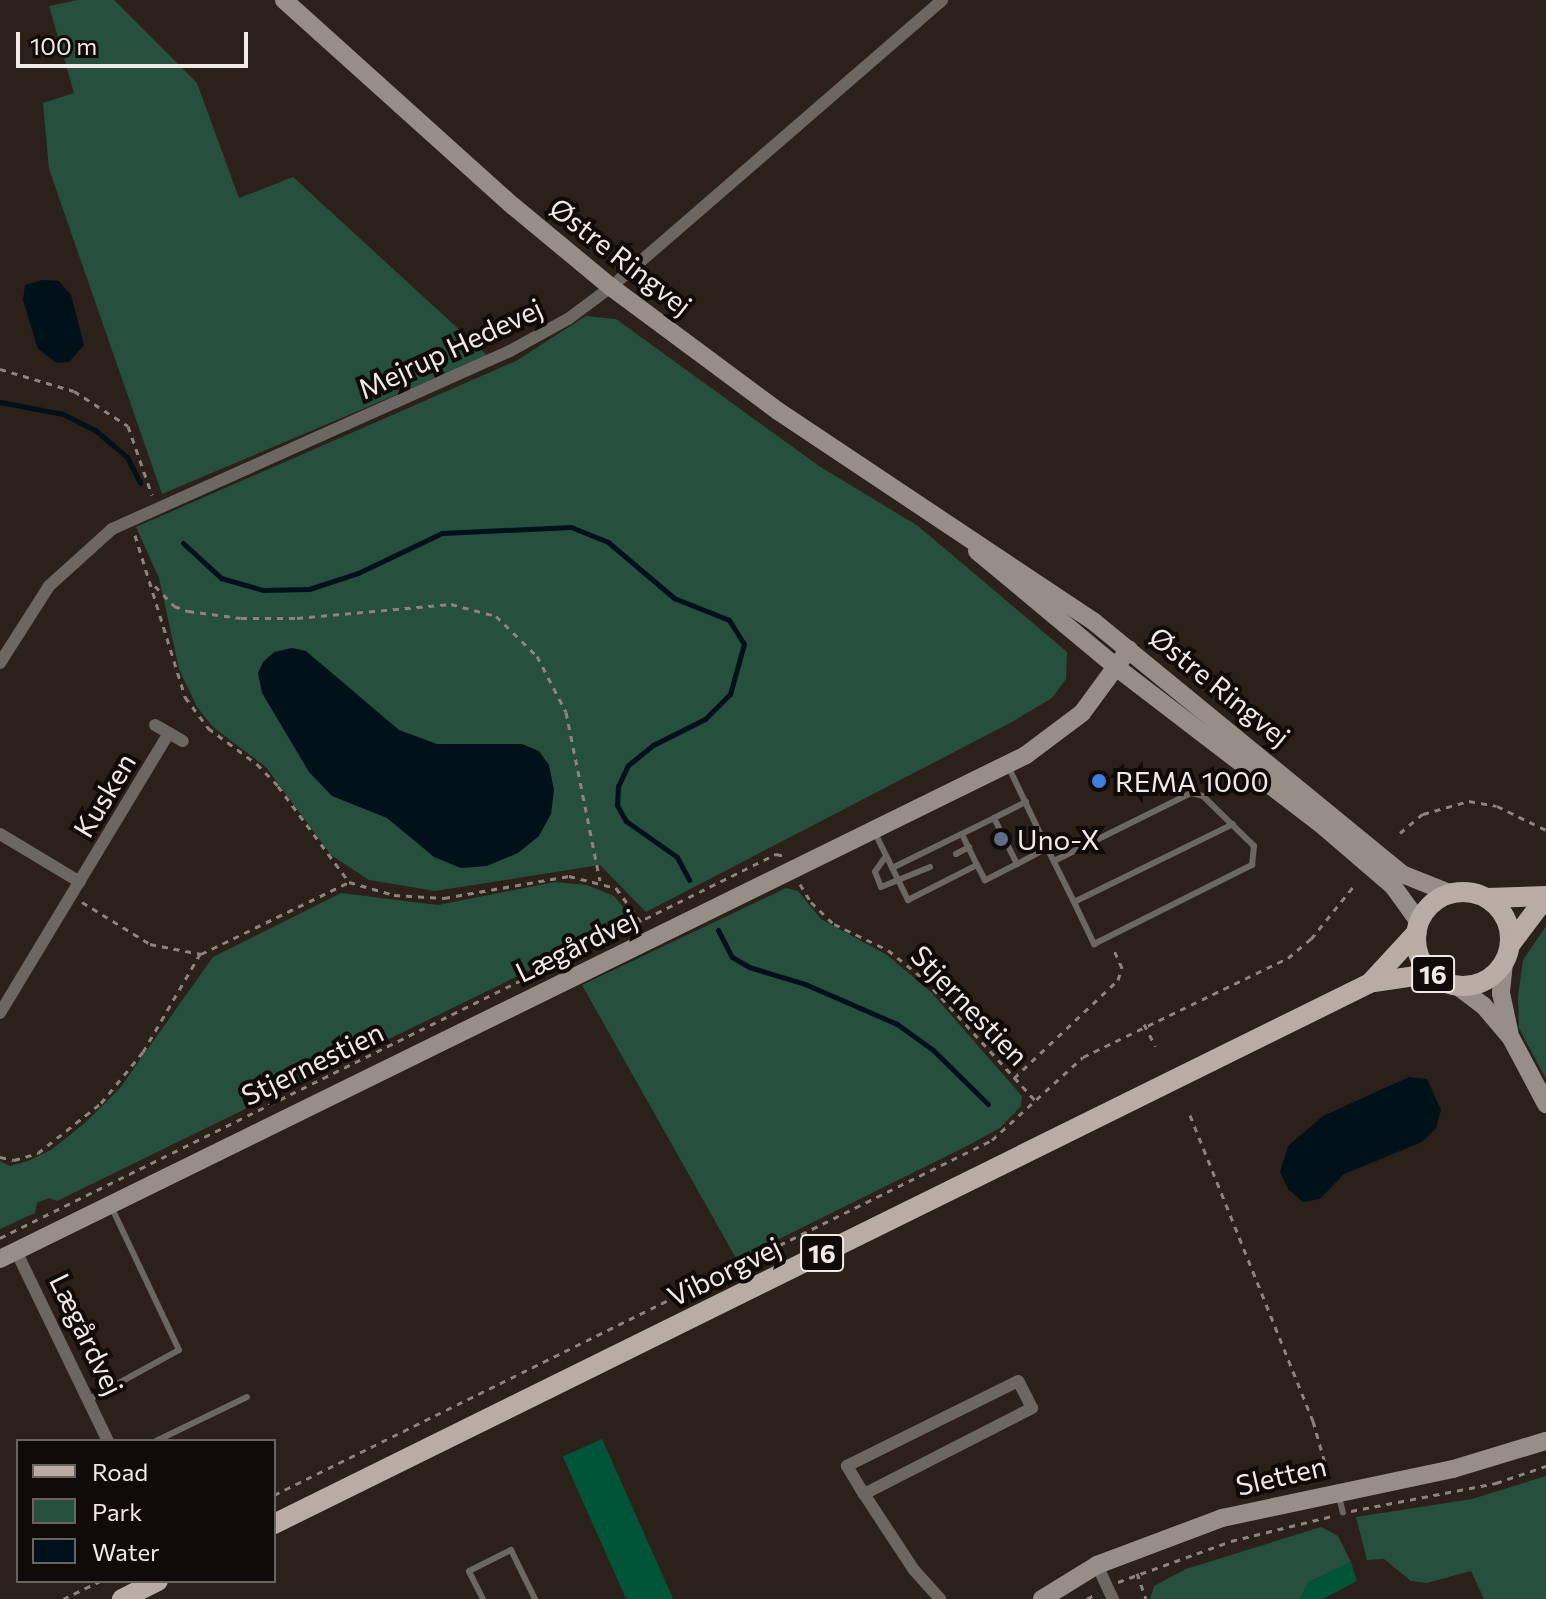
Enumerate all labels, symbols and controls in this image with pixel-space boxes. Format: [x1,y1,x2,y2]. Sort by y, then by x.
scale bar [20,16,252,66]
text: 100 m [30,31,97,60]
street label: Østre Ringvej [543,190,699,322]
street label: Mejrup Hedevej [352,291,548,405]
street label: Østre Ringvej [1143,619,1297,753]
street label: Kusken [66,747,142,843]
place label: REMA 1000 [1115,764,1269,798]
marker: REMA 1000 [1090,772,1108,790]
place label: Uno-X [1017,822,1100,856]
marker: Uno-X [992,830,1010,848]
street label: Lægårdvej [510,901,642,989]
street label: Stjernestien [905,938,1035,1072]
road number: 16 [1411,952,1455,996]
street label: Stjernestien [236,1014,388,1112]
street label: Viborgvej [662,1229,786,1313]
road number: 16 [800,1231,844,1275]
street label: Lægårdvej [43,1268,131,1400]
legend [16,1439,276,1583]
street label: Sletten [1233,1448,1329,1502]
text: Road [92,1457,148,1486]
text: Park [92,1497,142,1526]
text: Water [92,1537,160,1566]

